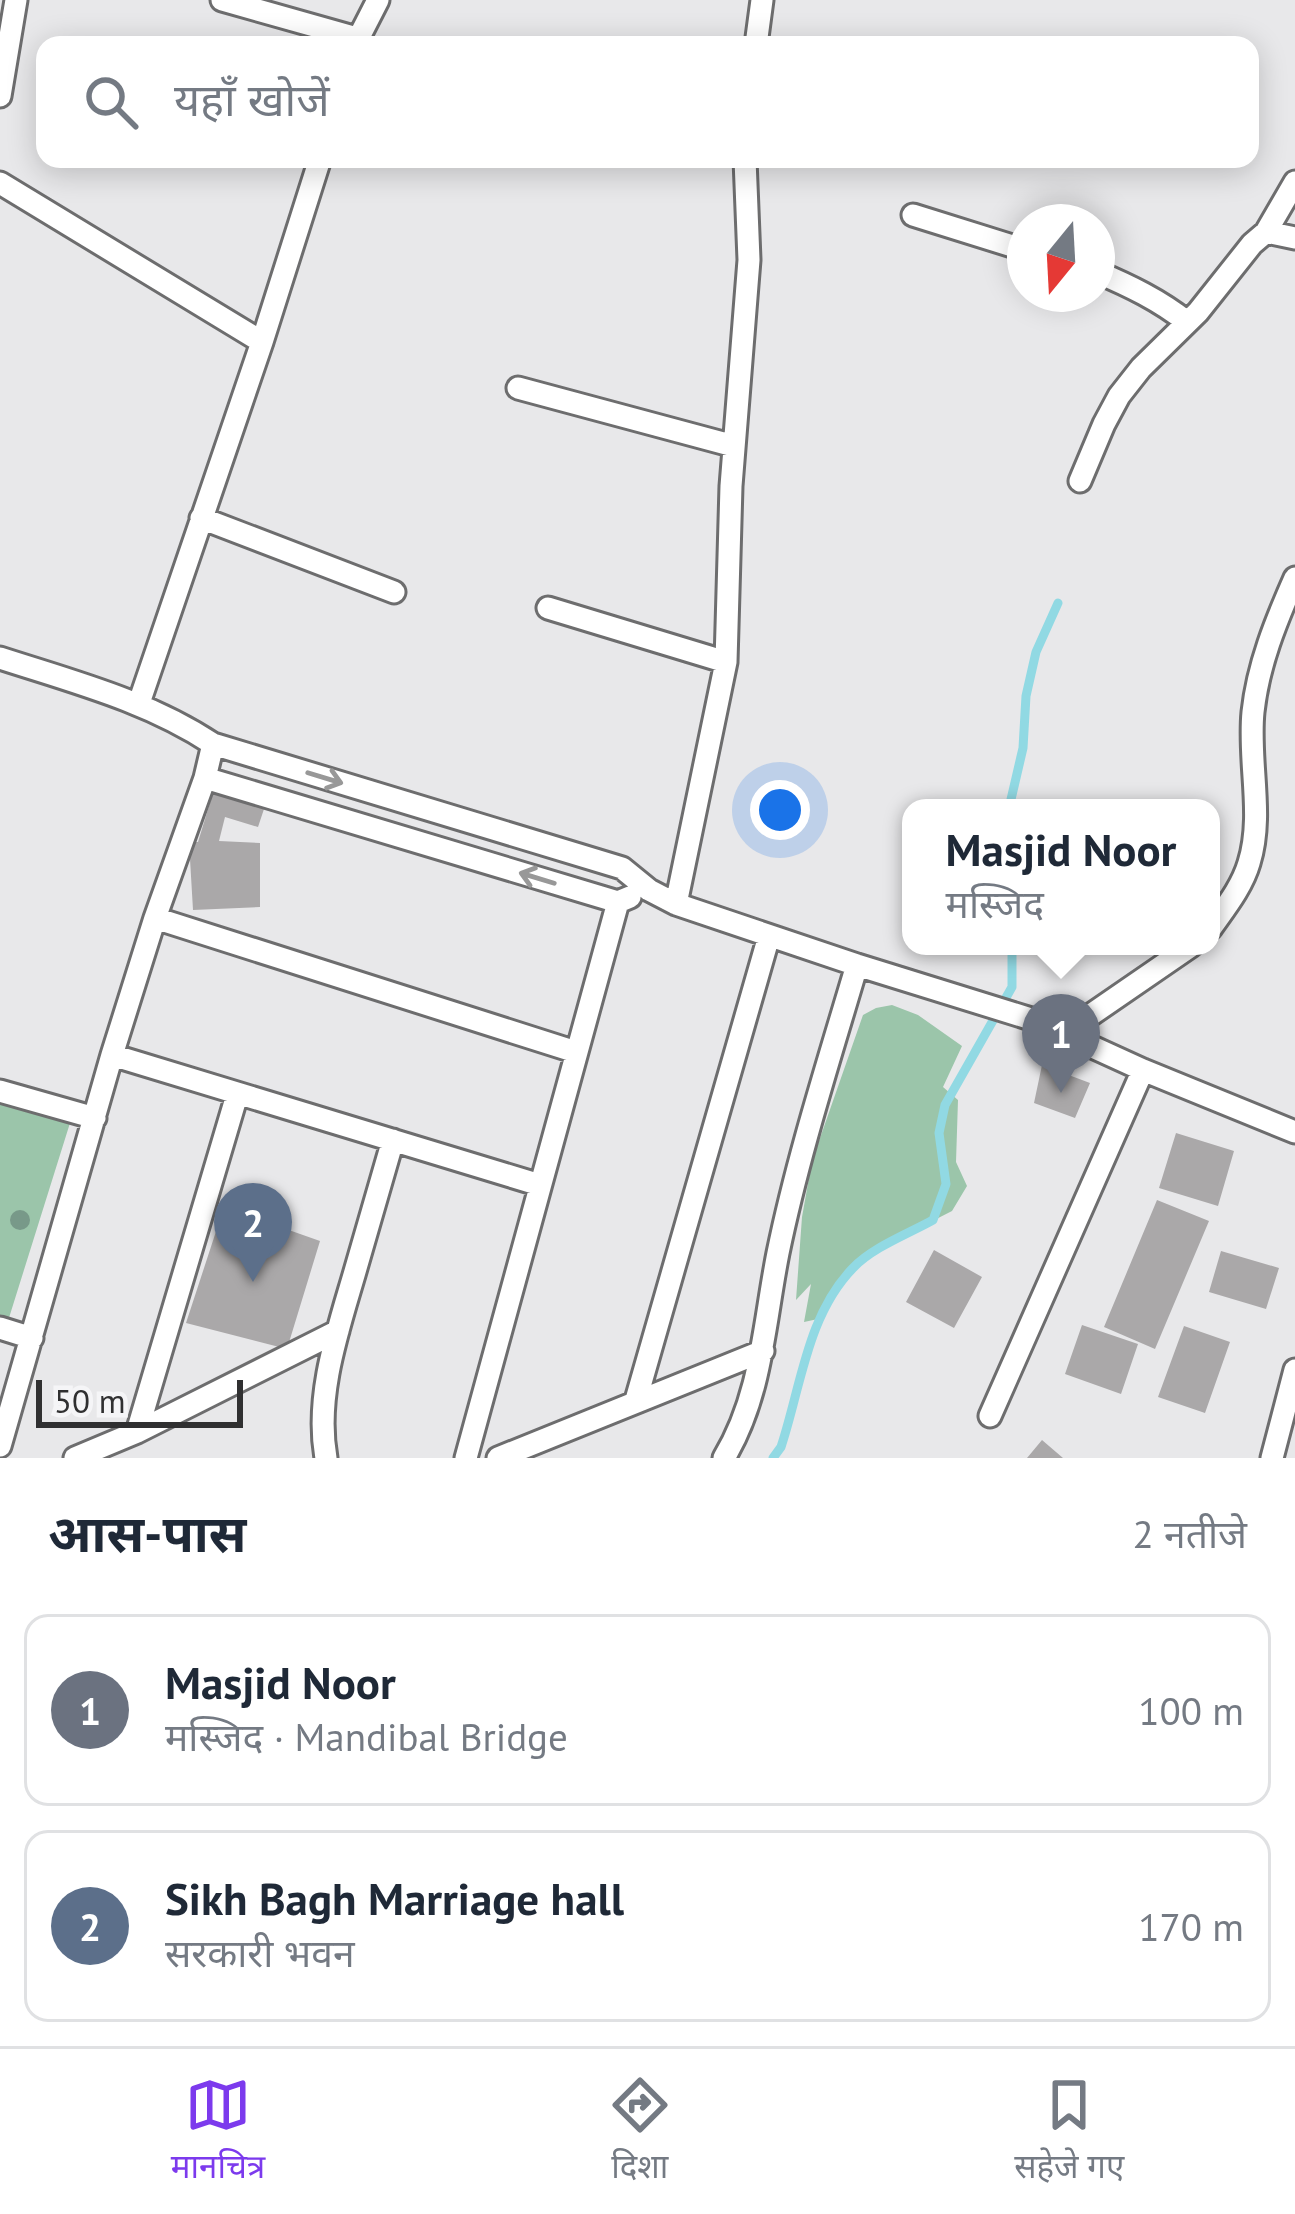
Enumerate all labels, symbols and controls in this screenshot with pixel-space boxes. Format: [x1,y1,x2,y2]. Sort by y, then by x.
search box [36,36,1259,168]
icon: search [78,69,144,135]
text: यहाँ खोजें [174,70,330,128]
north arrow [1007,204,1115,312]
one-way arrow [305,768,343,790]
your location [750,780,810,840]
popup [902,799,1220,955]
text: Masjid Noor [946,820,1176,878]
one-way arrow [519,866,557,888]
text: मस्जिद [946,878,1044,929]
pin: 1 [1022,994,1100,1093]
pin: 2 [214,1183,292,1282]
scale bar [36,1374,243,1427]
text: 50 m [54,1379,126,1422]
text: आस-पास [48,1500,246,1566]
text: 2 नतीजे [1132,1508,1247,1559]
text: Masjid Noor [165,1653,396,1711]
text: 1 [79,1685,101,1736]
text: 100 m [1138,1685,1244,1736]
text: मस्जिद · Mandibal Bridge [165,1711,568,1762]
text: Sikh Bagh Marriage hall [165,1869,624,1927]
text: 2 [79,1901,101,1952]
text: 170 m [1138,1901,1244,1952]
text: सरकारी भवन [165,1927,355,1978]
tab: मानचित्र [171,2072,265,2191]
tab: दिशा [607,2072,673,2191]
tab: सहेजे गए [1014,2072,1124,2191]

